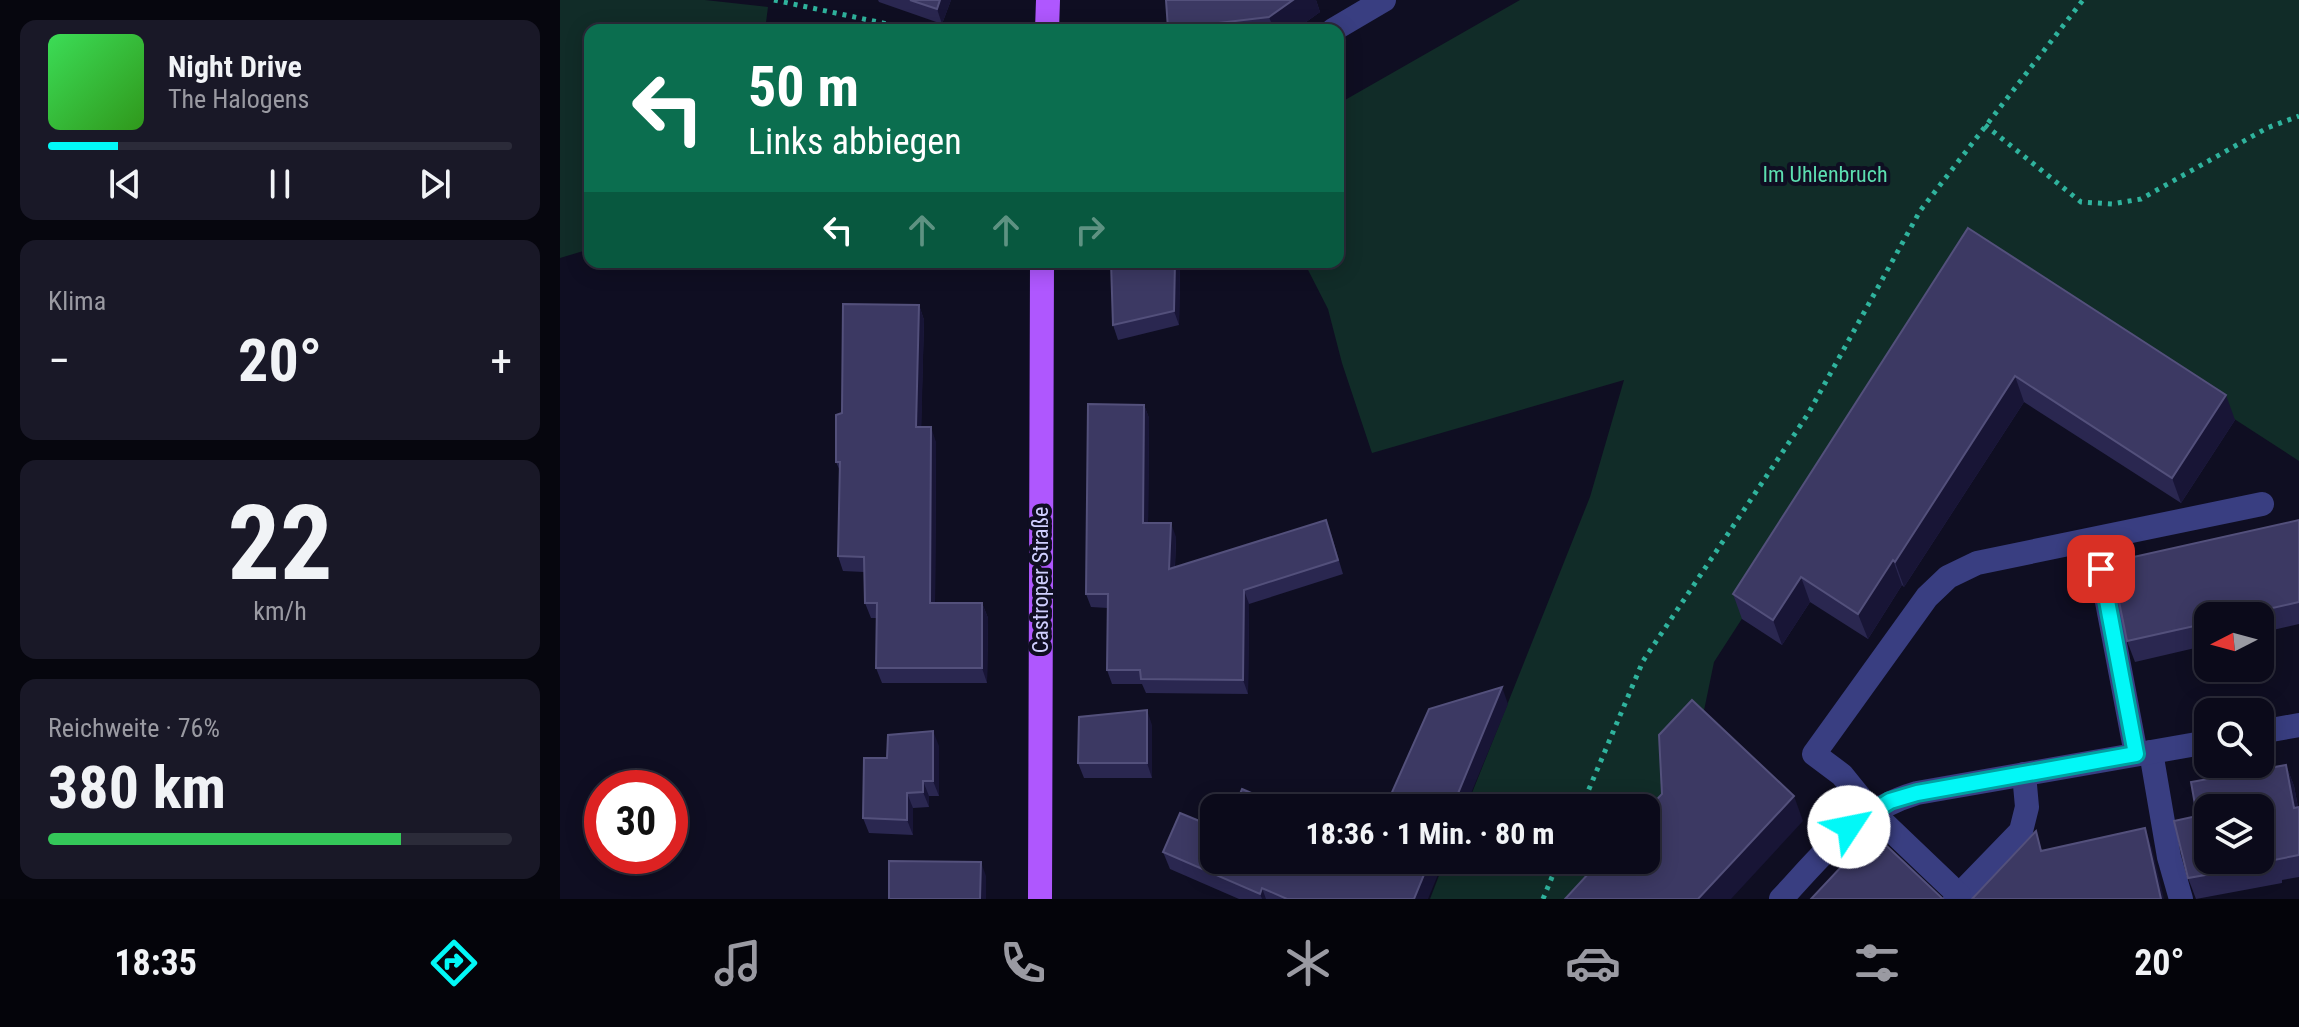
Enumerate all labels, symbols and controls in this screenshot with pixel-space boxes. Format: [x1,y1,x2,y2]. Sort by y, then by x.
text: Night Drive [168,49,302,84]
text: 50 m [748,54,859,120]
icon: left [616,56,720,160]
text: The Halogens [168,84,309,114]
text: Links abbiegen [748,121,962,163]
icon: previous [103,162,147,206]
icon: pause [258,162,302,206]
icon: next [413,162,457,206]
park label: Im Uhlenbruch [1762,162,1888,187]
icon: left [816,208,860,252]
icon: ahead [900,208,944,252]
icon: ahead [984,208,1028,252]
icon: right [1068,208,1112,252]
text: Klima [48,286,106,316]
text: 20° [238,325,322,396]
text: − [48,335,70,387]
text: + [490,335,512,387]
text: 22 [227,483,333,604]
street label: Castroper Straße [1028,507,1053,653]
pin [2067,535,2135,603]
icon: arrive [2079,547,2123,591]
text: km/h [253,596,307,626]
north arrow [2194,602,2274,682]
map controls [2194,602,2274,874]
button: search [2194,698,2274,778]
text: Reichweite · 76% [48,713,220,743]
text: 380 km [48,752,226,823]
speed limit sign: 30 [584,770,688,874]
position arrow [1807,785,1891,869]
button: layers [2194,794,2274,874]
text: 18:36 · 1 Min. · 80 m [1306,816,1554,851]
icon: directions [426,935,482,991]
icon: music [710,935,766,991]
icon: phone [995,935,1051,991]
icon: climate [1280,935,1336,991]
icon: car [1565,935,1621,991]
icon: filters [1849,935,1905,991]
text: 18:35 [114,942,197,984]
text: 20° [2134,942,2185,984]

